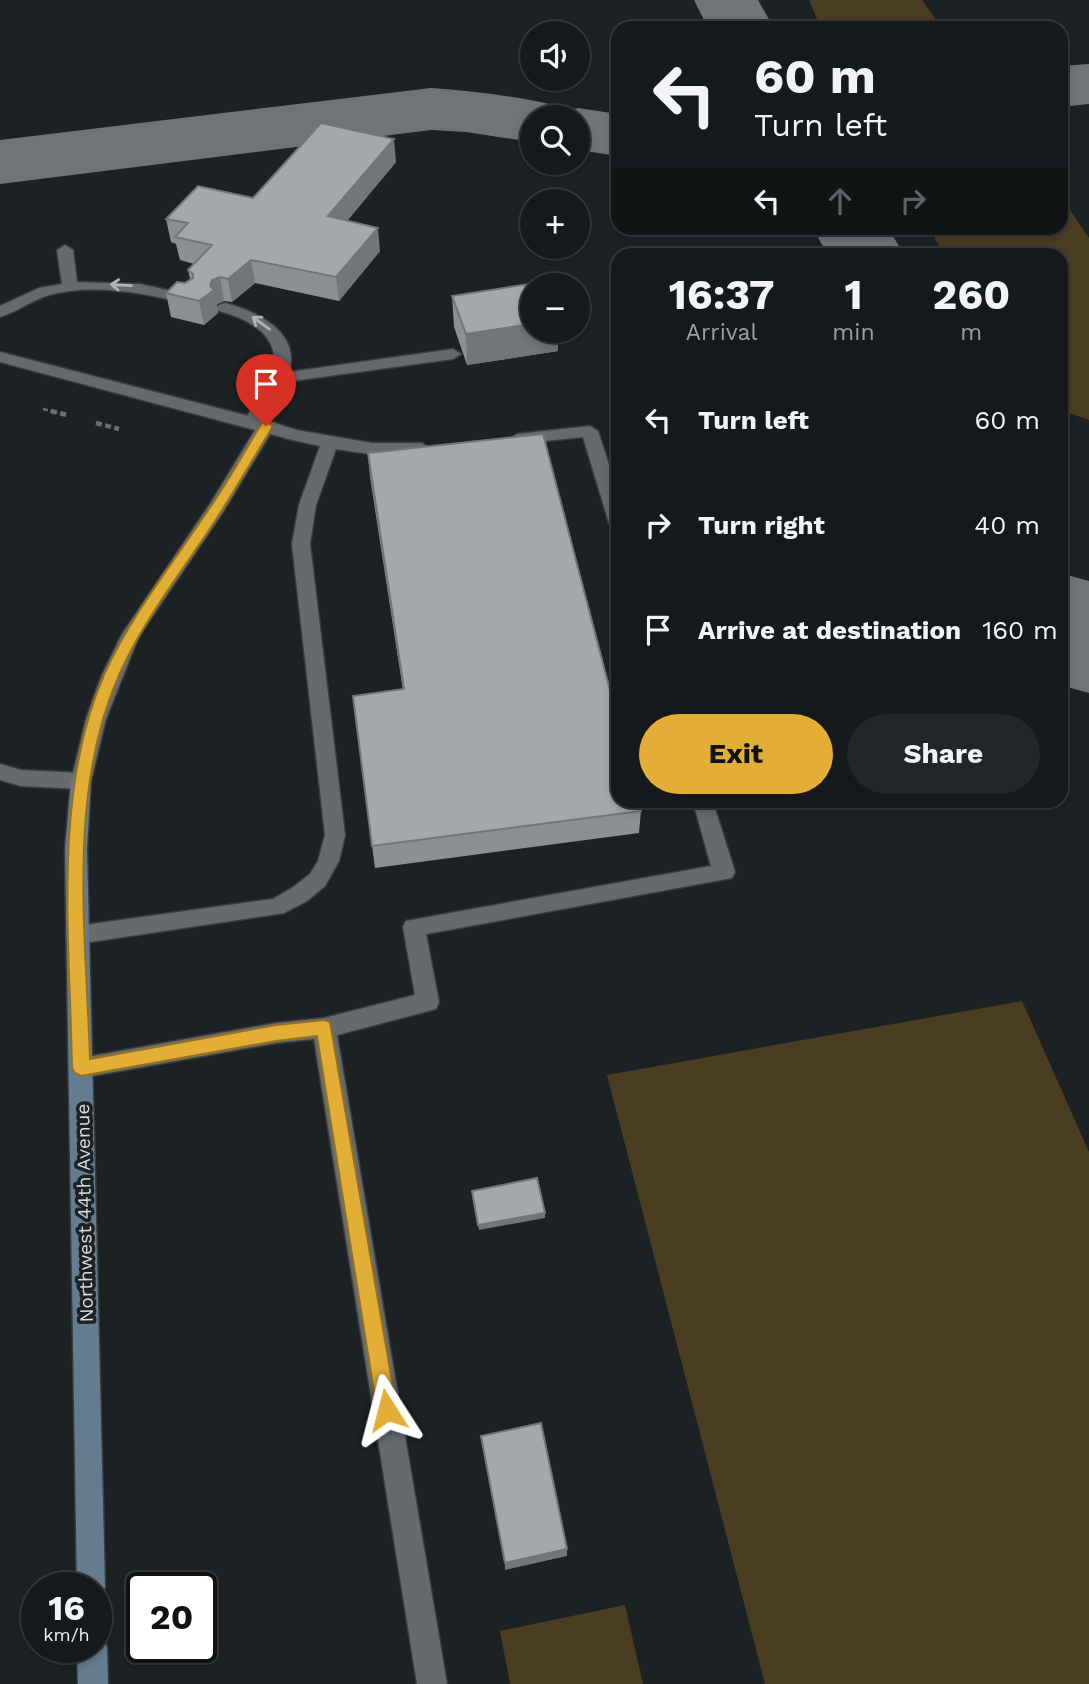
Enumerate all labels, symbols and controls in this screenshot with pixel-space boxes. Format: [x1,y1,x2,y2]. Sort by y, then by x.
map controls [520,21,590,343]
button: sound [520,21,590,91]
text: 60 m [754,47,876,105]
icon: left [639,49,730,140]
button: search [520,105,590,175]
text: Turn left [754,106,887,144]
icon: left [748,182,786,220]
icon: ahead [821,182,859,220]
icon: right [894,182,932,220]
button: + [520,189,590,259]
text: 16:37 [669,270,775,319]
text: 1 [844,270,863,319]
text: 260 [932,270,1010,319]
button: − [520,273,590,343]
one-way arrow [110,279,133,292]
one-way arrow [252,315,271,330]
text: Arrival [686,319,758,346]
text: min [832,319,875,346]
text: m [960,319,982,346]
pin [236,354,296,426]
icon: arrive [247,365,285,403]
icon: left [639,401,677,439]
text: Turn left [698,405,809,435]
text: 60 m [974,405,1040,435]
icon: right [639,506,677,544]
text: Turn right [698,510,825,540]
text: 40 m [974,510,1040,540]
icon: arrive [639,611,677,649]
text: Arrive at destination [698,615,961,645]
text: 160 m [982,615,1058,645]
button: Exit [639,714,833,794]
button: Share [847,714,1040,794]
street label: Northwest 44th Avenue [71,1103,98,1323]
position arrow [350,1373,424,1447]
speed limit sign: 20 [126,1572,217,1663]
text: 16 [48,1587,85,1629]
text: km/h [43,1624,90,1645]

